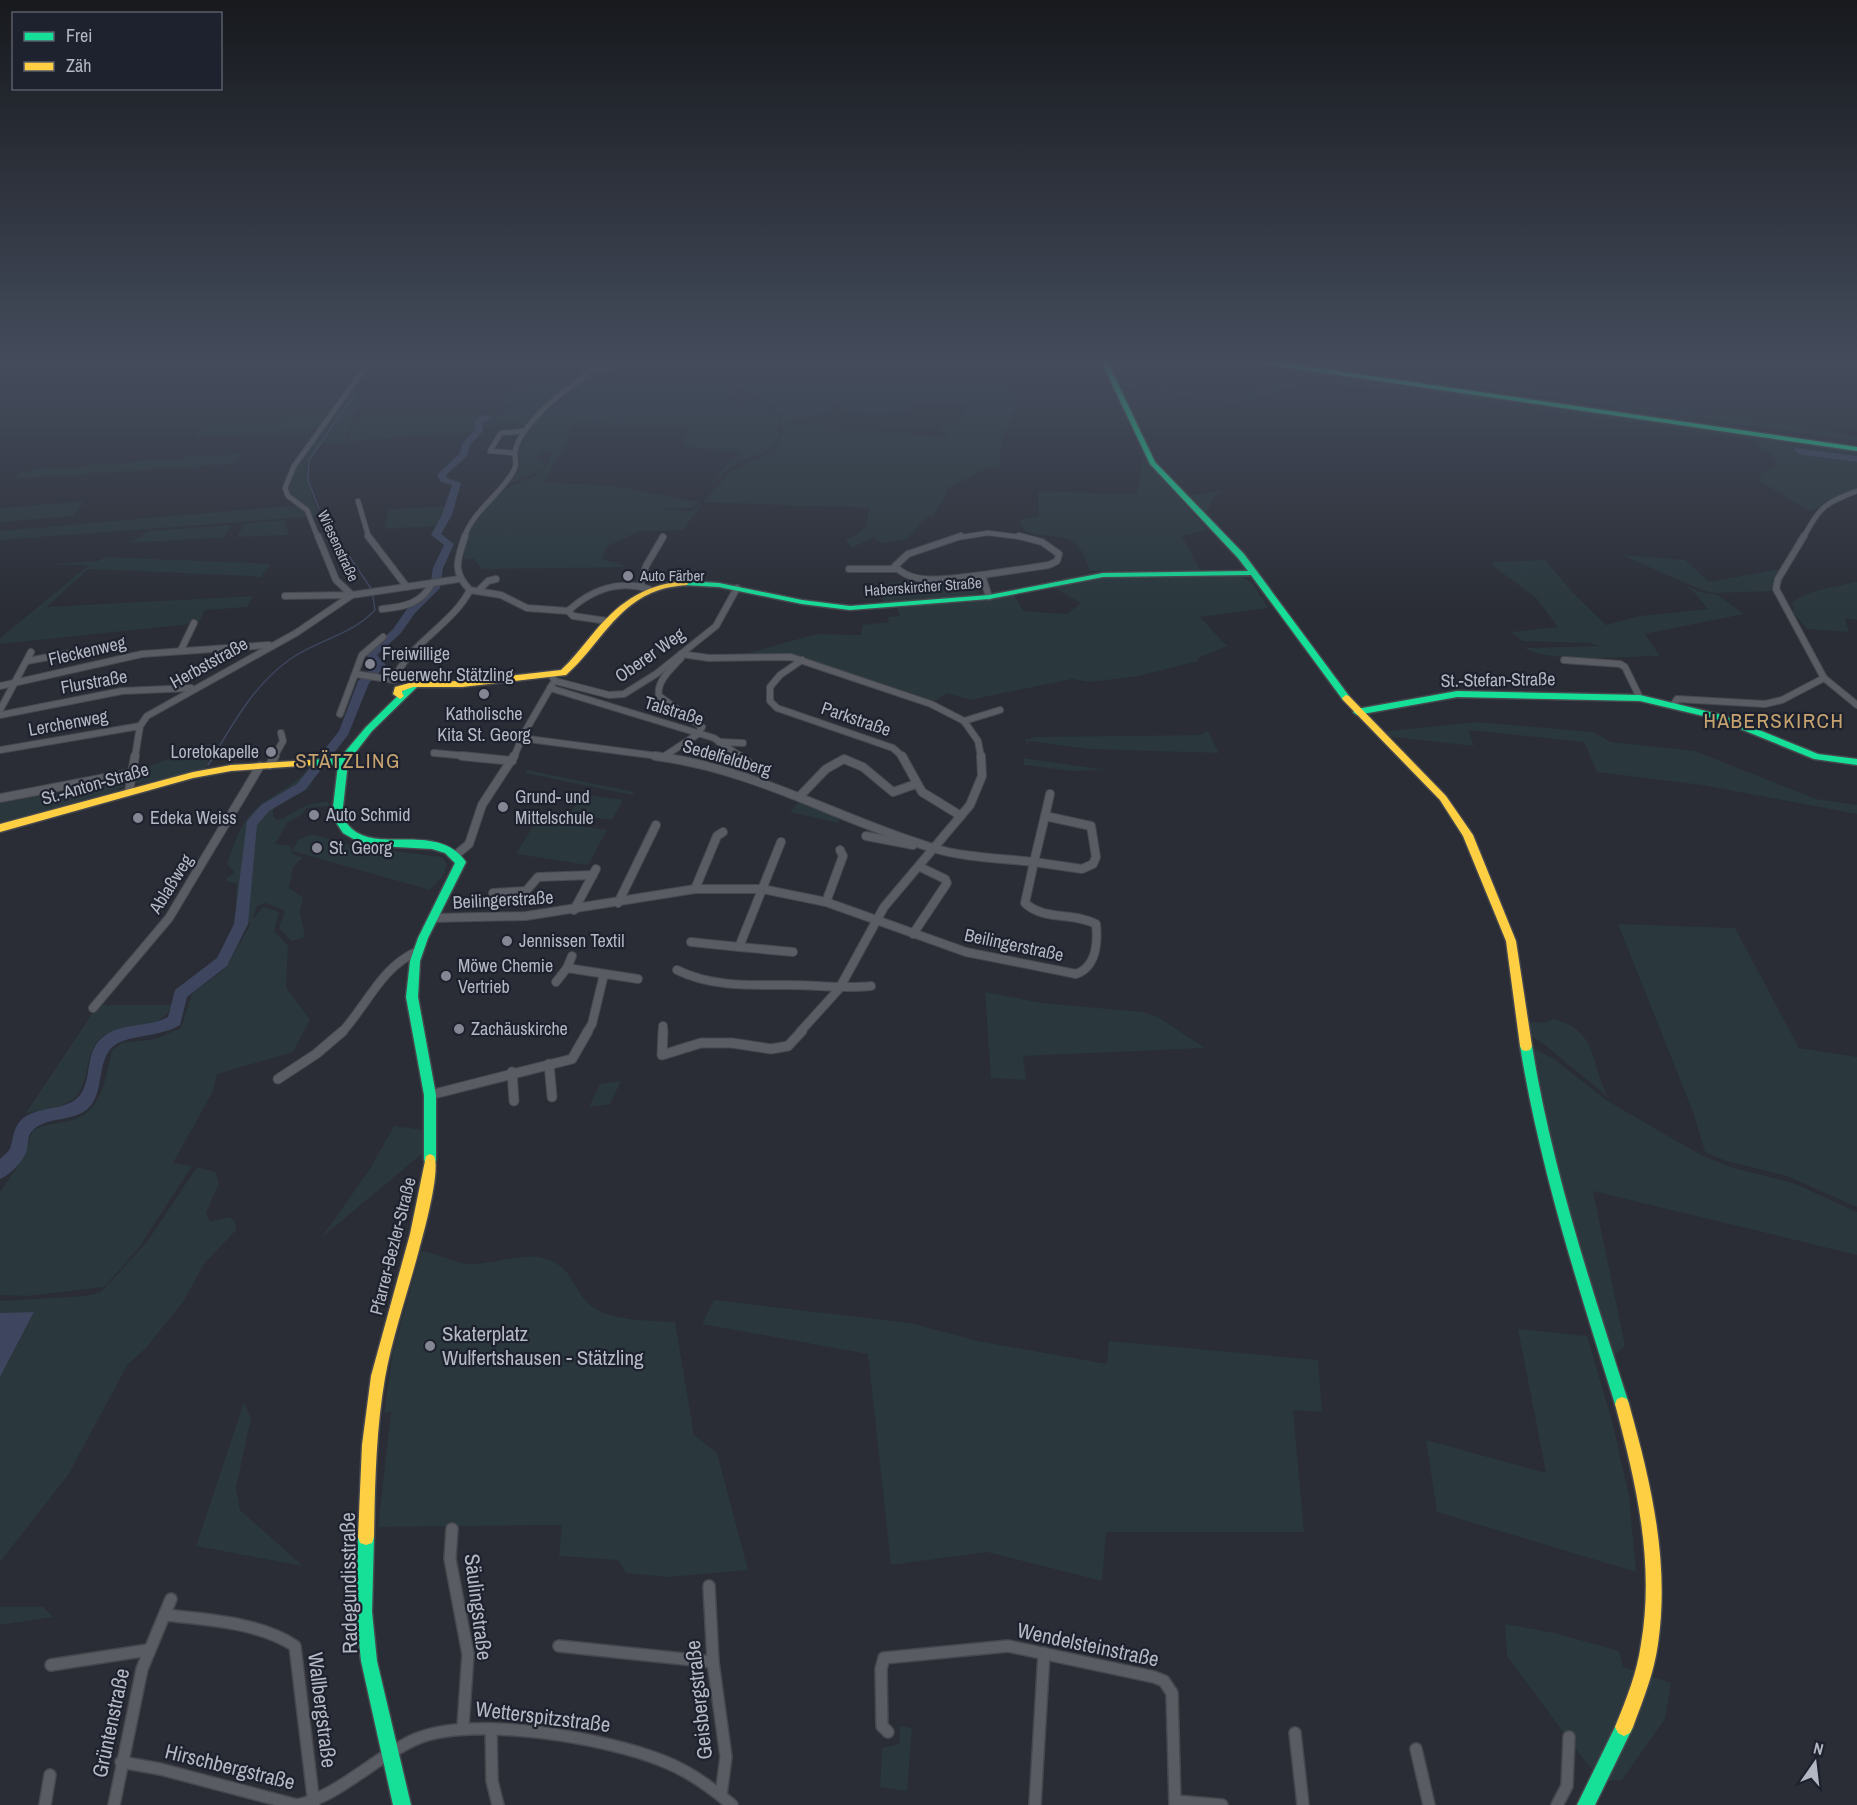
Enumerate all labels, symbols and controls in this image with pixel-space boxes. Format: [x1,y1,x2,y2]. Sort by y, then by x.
legend [12,12,222,90]
text: Frei [66,23,92,48]
text: Zäh [66,53,91,78]
street label: Wiesenstraße [313,507,364,585]
place label: Auto Färber [639,565,704,586]
marker: Auto Färber [621,569,635,583]
street label: Haberskircher Straße [864,572,982,601]
street label: Oberer Weg [610,621,690,688]
street label: Fleckenweg [46,629,129,672]
street label: Herbststraße [165,631,252,694]
place label: Freiwillige Feuerwehr Stätzling [382,641,514,687]
marker: Freiwillige Feuerwehr Stätzling [363,657,377,671]
street label: Flurstraße [59,663,129,700]
street label: St.-Stefan-Straße [1440,666,1556,693]
marker: Katholische Kita St. Georg [477,687,491,701]
street label: Talstraße [641,690,707,731]
street label: Parkstraße [818,695,894,742]
place label: Katholische Kita St. Georg [437,701,532,747]
street label: Lerchenweg [26,703,110,742]
district label: HABERSKIRCH [1704,706,1844,735]
street label: Sedelfeldberg [680,733,775,782]
place label: Loretokapelle [170,739,259,764]
marker: Loretokapelle [264,745,278,759]
district label: STÄTZLING [295,746,401,775]
street label: St.-Anton-Straße [38,756,152,811]
place label: Grund- und Mittelschule [515,784,594,830]
marker: Grund- und Mittelschule [496,800,510,814]
place label: Auto Schmid [325,802,411,827]
place label: Edeka Weiss [150,805,237,830]
marker: Auto Schmid [307,808,321,822]
marker: Edeka Weiss [131,811,145,825]
place label: St. Georg [329,835,393,860]
marker: St. Georg [310,841,324,855]
street label: Ablaßweg [142,849,199,919]
street label: Beilingerstraße [452,884,554,915]
street label: Beilingerstraße [962,922,1066,967]
place label: Jennissen Textil [519,928,625,953]
marker: Jennissen Textil [500,934,514,948]
place label: Möwe Chemie Vertrieb [458,953,553,999]
marker: Möwe Chemie Vertrieb [439,969,453,983]
place label: Zachäuskirche [471,1016,568,1041]
marker: Zachäuskirche [452,1022,466,1036]
street label: Pfarrer-Bezler-Straße [363,1174,422,1317]
place label: Skaterplatz Wulfertshausen - Stätzling [442,1319,644,1372]
marker: Skaterplatz Wulfertshausen - Stätzling [423,1339,437,1353]
street label: Radegundisstraße [333,1512,364,1654]
street label: Säulingstraße [458,1552,499,1662]
street label: Wendelsteinstraße [1015,1615,1162,1674]
street label: Geisbergstraße [678,1639,719,1761]
street label: Wallbergstraße [301,1651,344,1769]
street label: Grüntenstraße [85,1666,136,1780]
street label: Wetterspitzstraße [474,1694,612,1739]
north arrow [1785,1733,1845,1793]
street label: Hirschbergstraße [162,1736,298,1797]
text: N [1811,1737,1826,1760]

